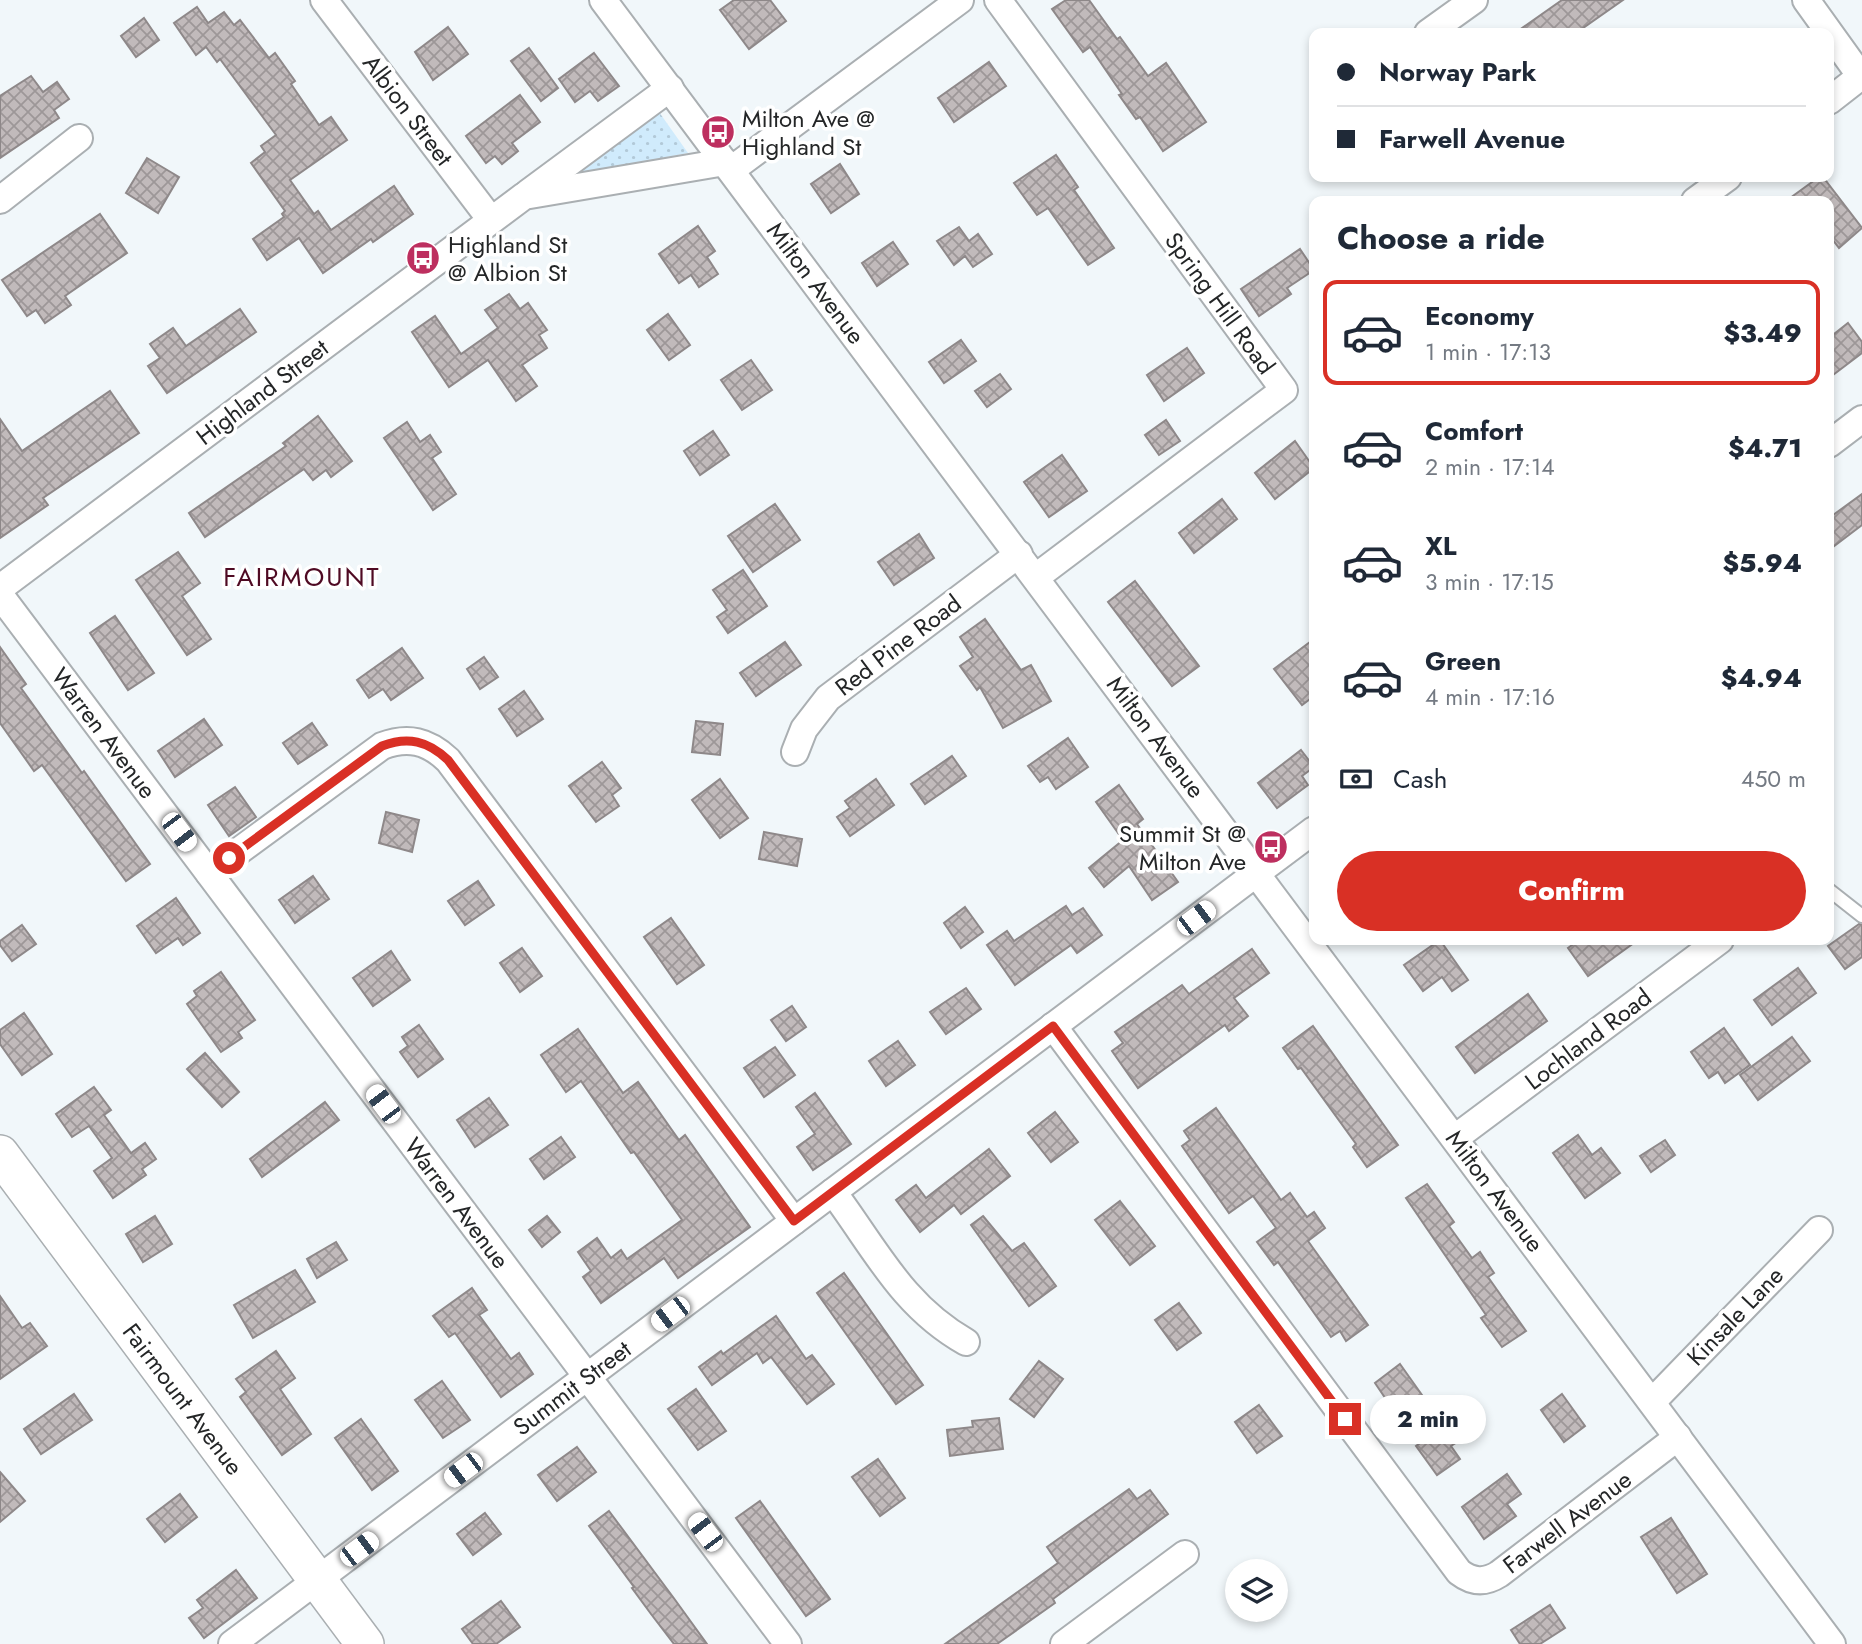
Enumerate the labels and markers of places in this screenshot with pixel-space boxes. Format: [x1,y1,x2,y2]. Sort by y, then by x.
place label: Milton Ave @ Highland St [742,101,875,164]
bus stop icon: Milton Ave @ Highland St [699,113,737,151]
place label: Highland St @ Albion St [448,227,567,290]
bus stop icon: Highland St @ Albion St [404,239,442,277]
place label: Summit St @ Milton Ave [1119,816,1246,879]
bus stop icon: Summit St @ Milton Ave [1252,828,1290,866]

